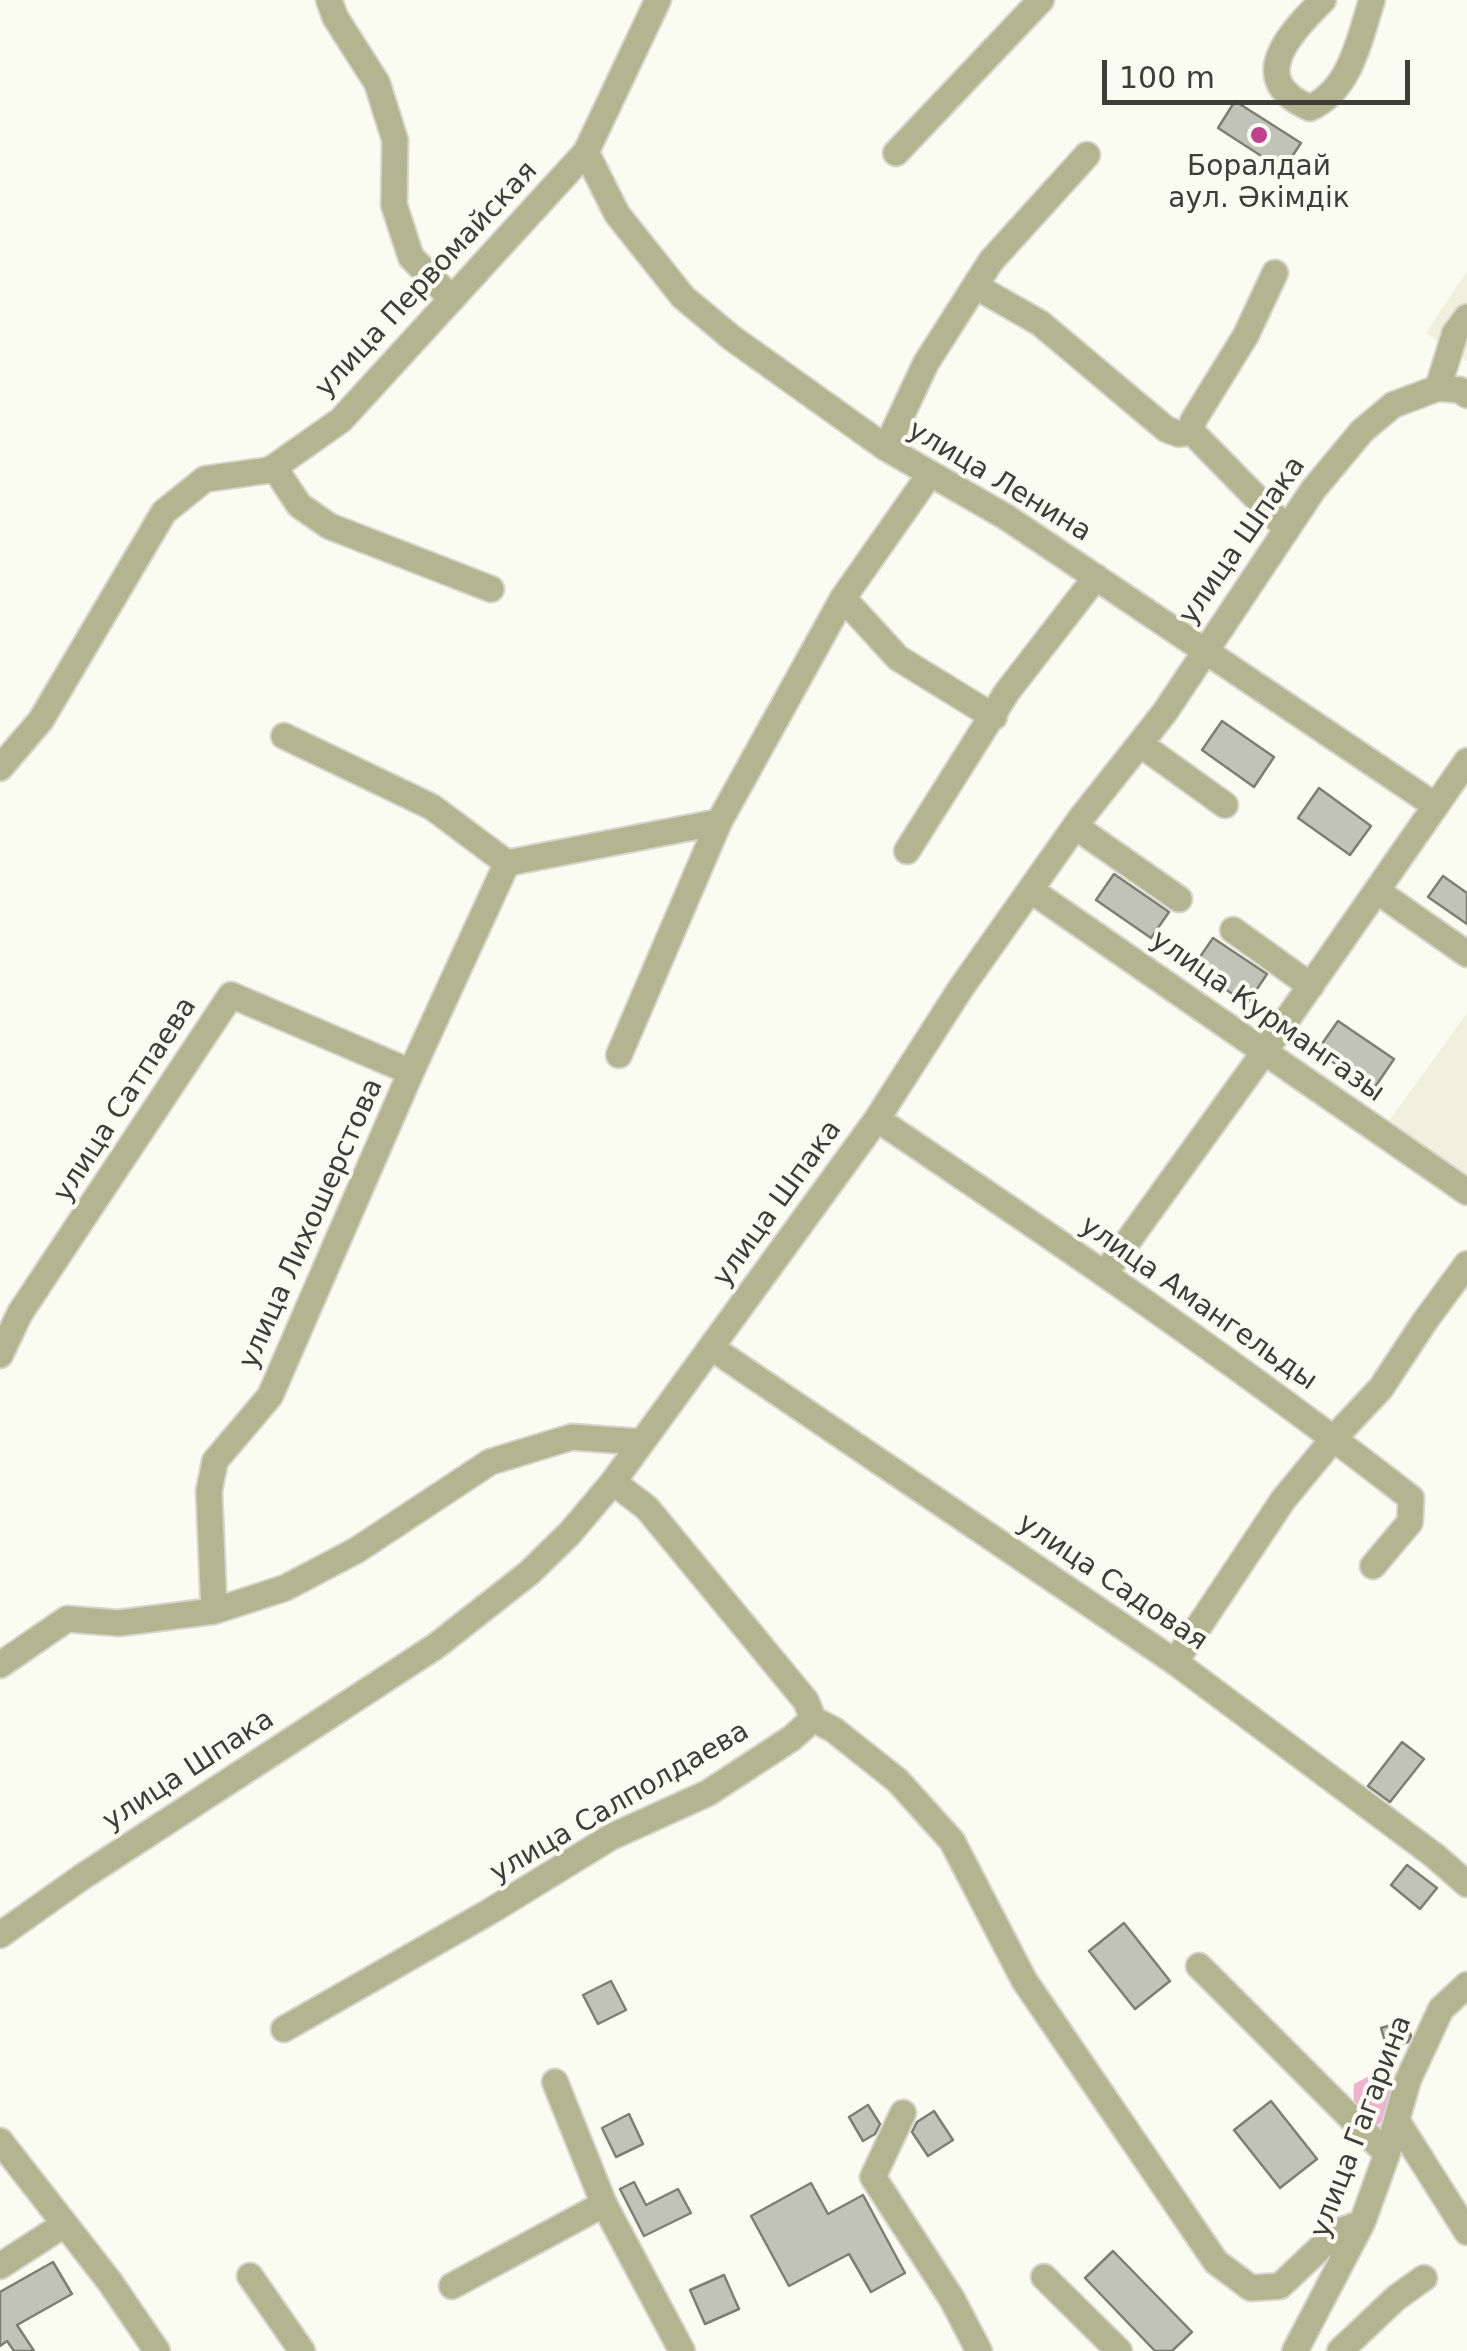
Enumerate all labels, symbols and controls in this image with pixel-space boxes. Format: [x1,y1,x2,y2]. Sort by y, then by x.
scale bar [1107,40,1414,102]
text: 100 m [1119,60,1215,95]
marker: Боралдай аул. Әкімдік [1248,124,1270,146]
place label: Боралдай аул. Әкімдік [1168,151,1350,217]
street label: улица Первомайская [309,155,545,405]
street label: улица Ленина [901,414,1097,550]
street label: улица Шпака [1173,451,1313,631]
street label: улица Курмангазы [1144,924,1390,1110]
street label: улица Сатпаева [47,991,205,1209]
street label: улица Лихошерстова [233,1074,391,1374]
street label: улица Шпака [706,1114,850,1294]
street label: улица Амангельды [1073,1210,1323,1398]
street label: улица Садовая [1011,1507,1213,1659]
street label: улица Шпака [97,1703,281,1839]
street label: улица Салполдаева [485,1715,755,1891]
street label: улица Гагарина [1304,2011,1420,2243]

